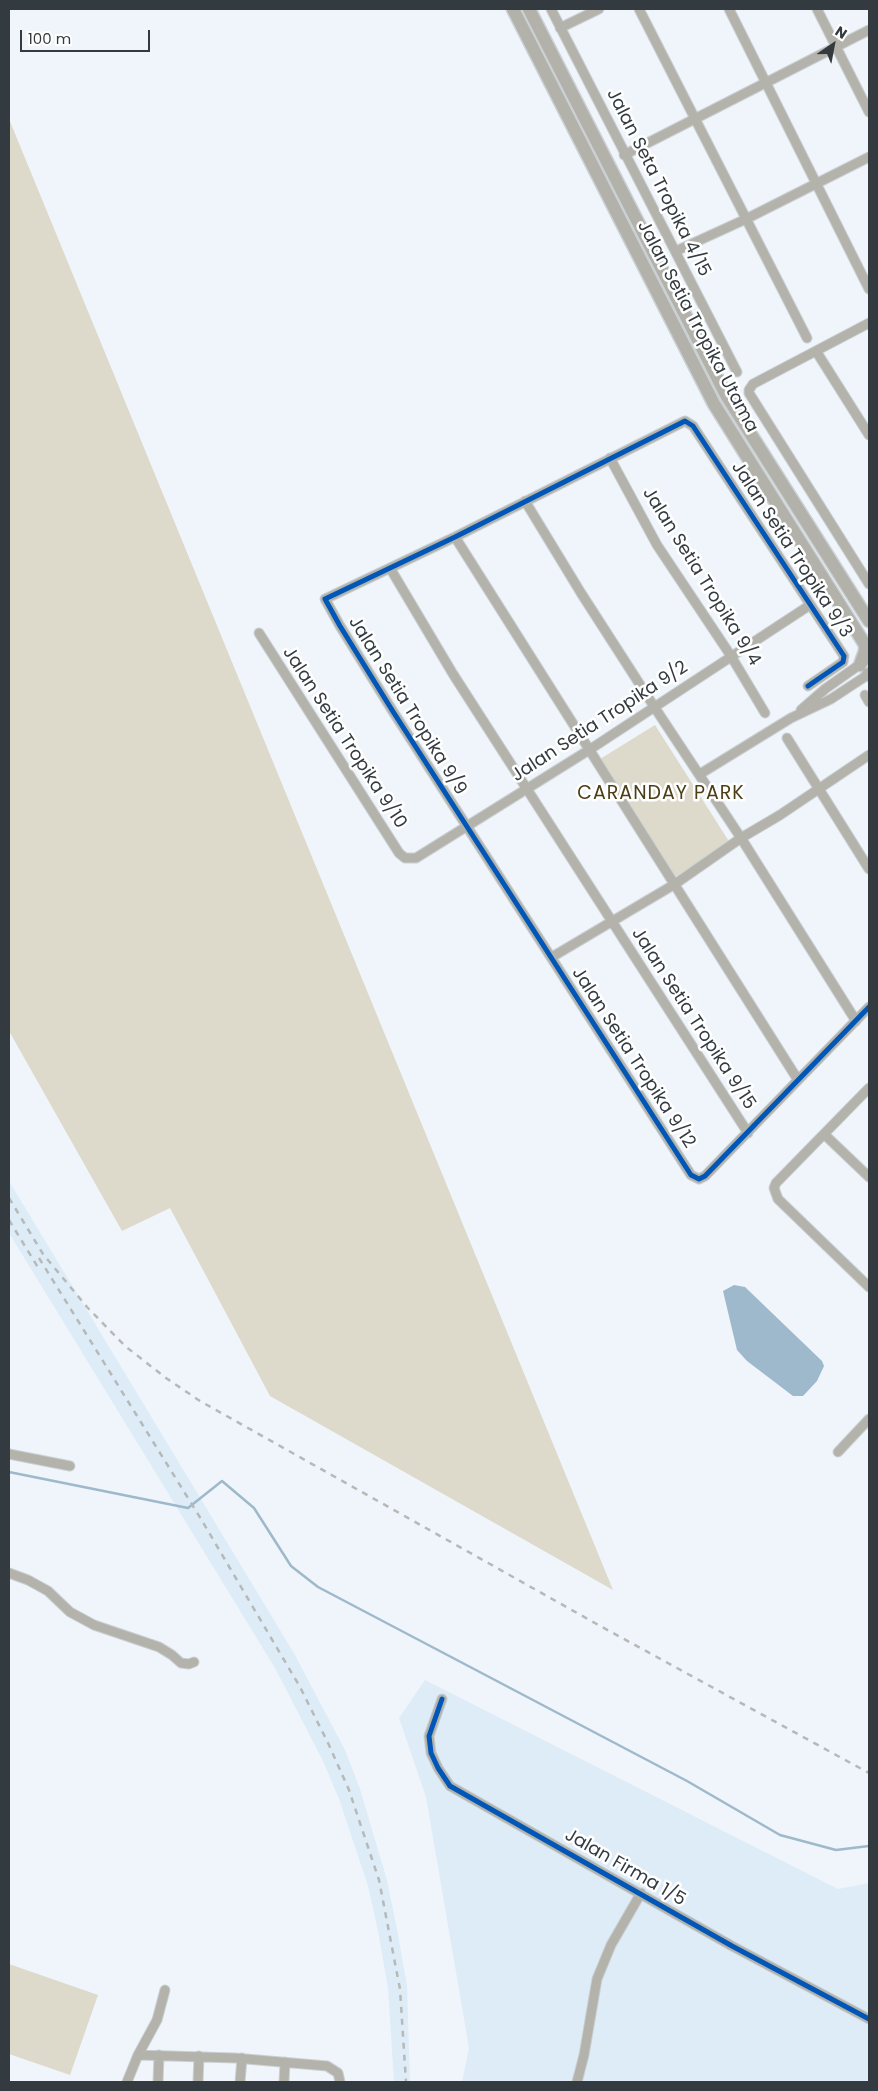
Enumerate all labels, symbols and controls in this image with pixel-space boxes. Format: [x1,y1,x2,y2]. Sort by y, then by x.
scale bar [22,20,152,52]
north arrow [808,20,858,70]
text: N [831,21,851,44]
text: 100 m [28,28,71,49]
street label: Jalan Seta Tropika 4/15 [601,86,715,280]
street label: Jalan Setia Tropika Utama [632,217,762,437]
street label: Jalan Setia Tropika 9/3 [726,458,856,642]
street label: Jalan Setia Tropika 9/4 [637,484,765,670]
street label: Jalan Setia Tropika 9/9 [343,613,471,799]
street label: Jalan Setia Tropika 9/10 [277,643,411,833]
street label: Jalan Setia Tropika 9/2 [508,657,692,787]
district label: CARANDAY PARK [576,783,746,805]
street label: Jalan Setia Tropika 9/15 [626,924,760,1114]
street label: Jalan Setia Tropika 9/12 [566,964,700,1152]
street label: Jalan Firma 1/5 [561,1825,689,1911]

